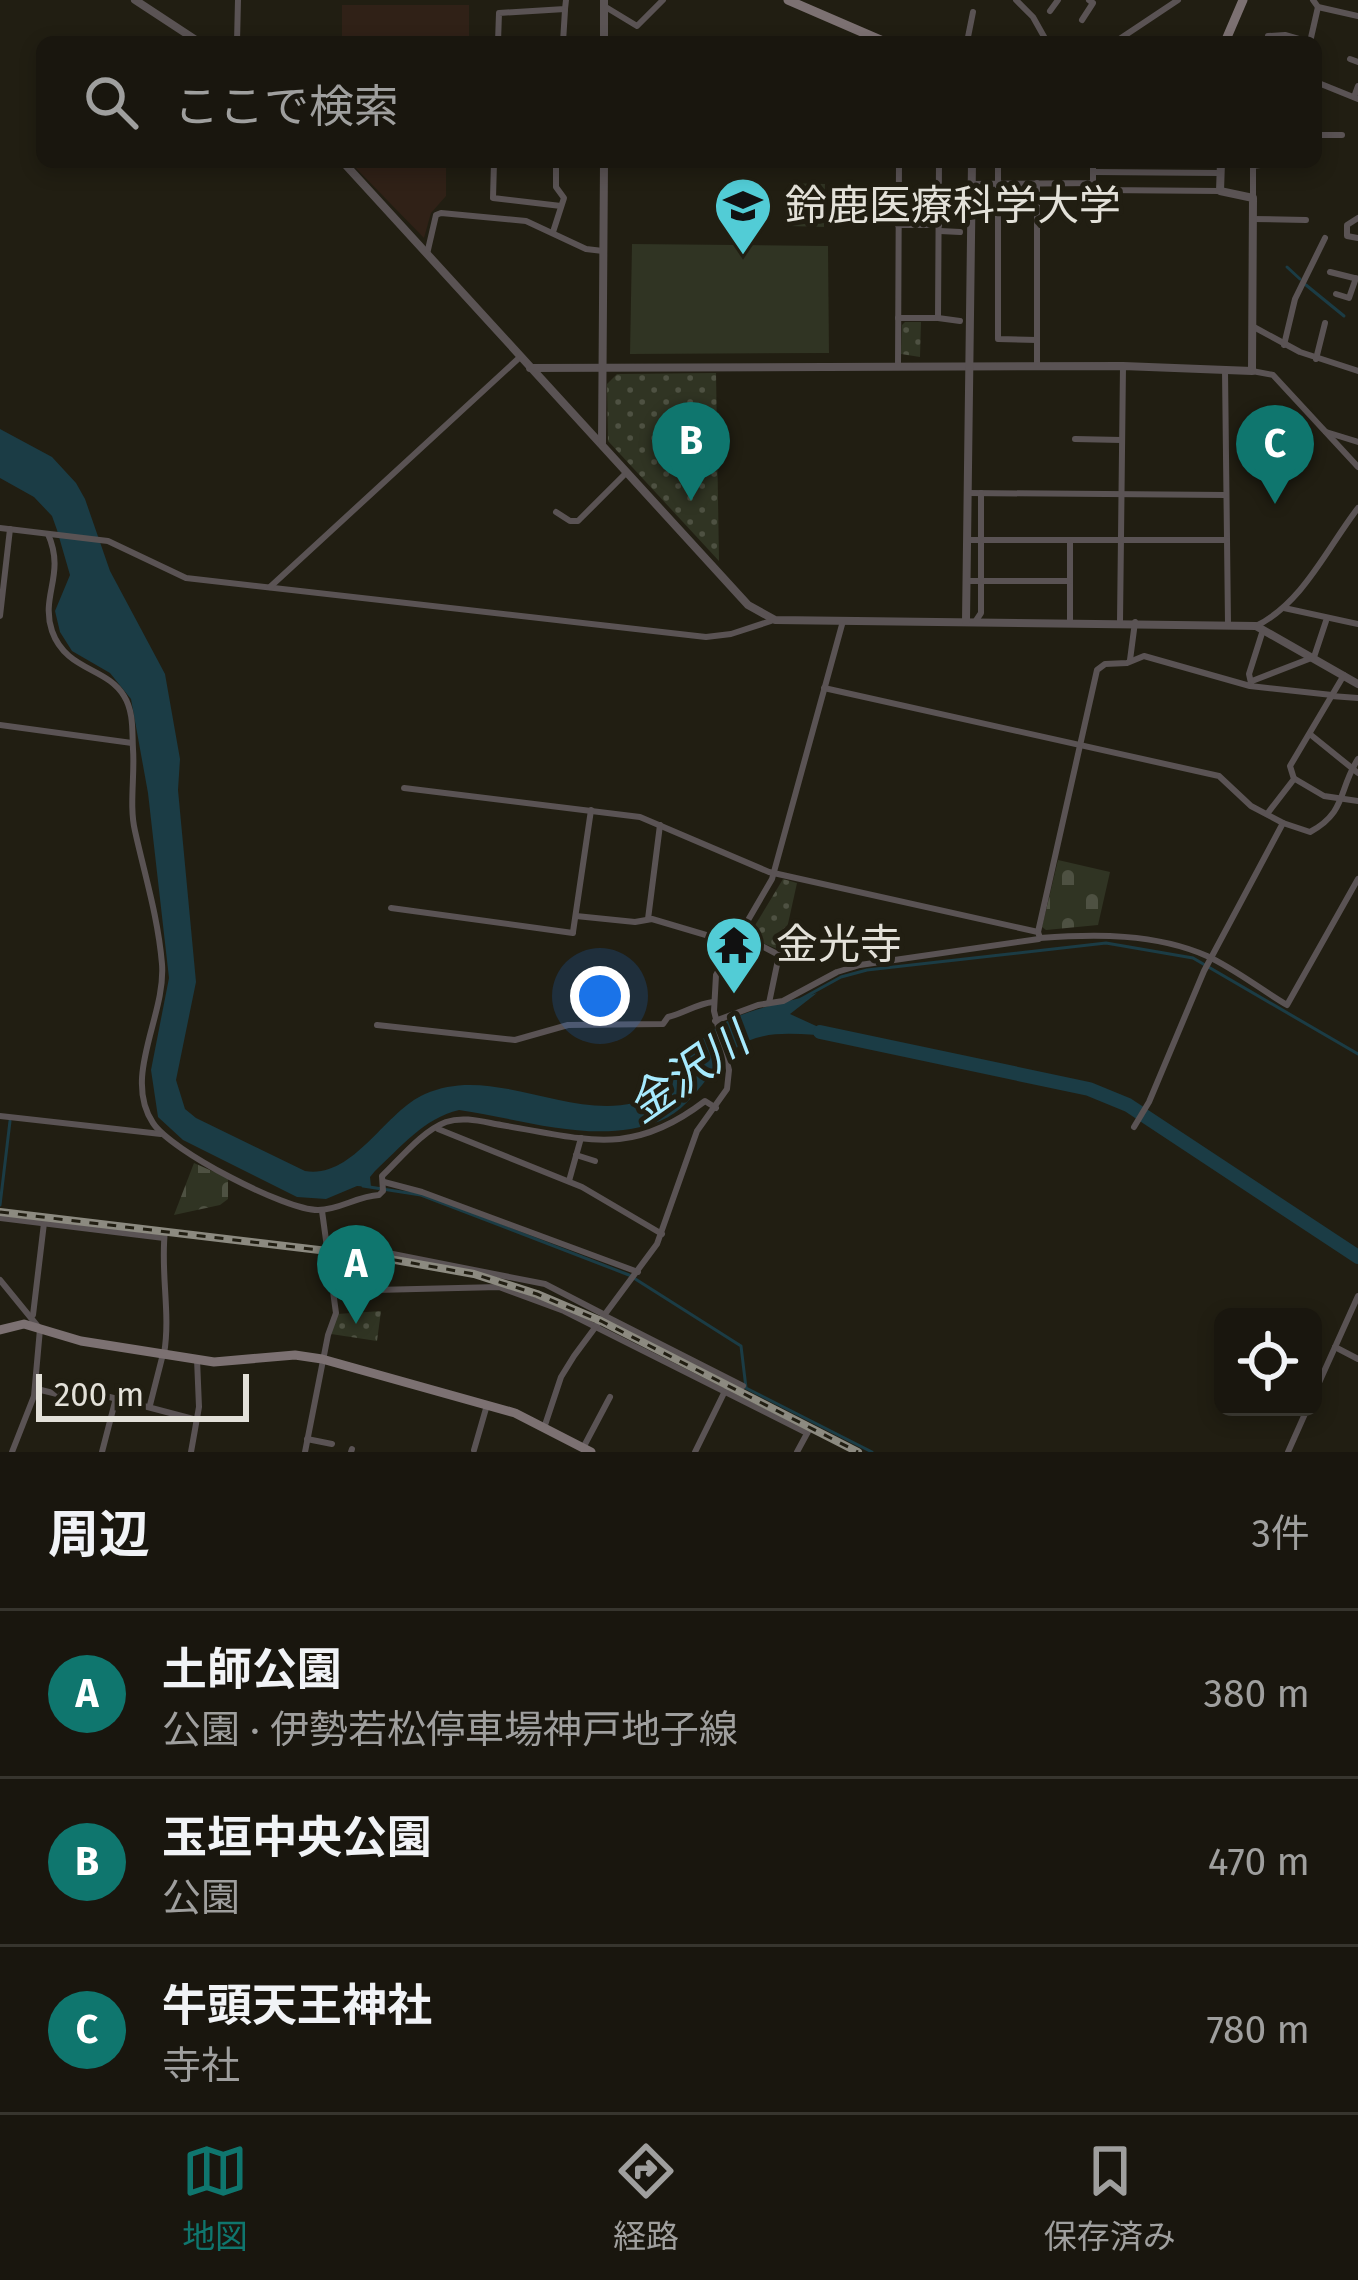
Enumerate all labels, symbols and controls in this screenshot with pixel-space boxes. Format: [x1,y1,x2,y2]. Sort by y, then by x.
search box [36,36,1322,168]
icon: search [78,69,144,135]
text: ここで検索 [174,80,399,134]
school or university icon: 鈴鹿医療科学大学 [712,175,774,257]
place label: 鈴鹿医療科学大学 [785,181,1121,231]
pin: B [652,402,730,501]
pin: C [1236,405,1314,504]
temple icon: 金光寺 [703,914,765,996]
place label: 金光寺 [776,920,902,970]
your location [570,966,630,1026]
water label: 金沢川 [617,1010,762,1134]
pin: A [317,1225,395,1324]
map controls [1214,1308,1322,1416]
button: locate [1214,1308,1322,1416]
scale bar [36,1368,249,1421]
text: 200 m [54,1375,144,1415]
text: 周辺 [48,1504,150,1566]
text: 3件 [1252,1511,1310,1557]
text: 土師公園 [162,1643,342,1697]
text: A [75,1671,99,1717]
text: 380 m [1204,1671,1310,1717]
text: 公園 · 伊勢若松停車場神戸地子線 [162,1707,738,1753]
text: 玉垣中央公園 [162,1811,432,1865]
text: B [75,1839,99,1885]
text: 470 m [1208,1839,1310,1885]
text: 公園 [162,1875,240,1921]
text: 牛頭天王神社 [162,1979,432,2033]
text: C [76,2007,98,2053]
text: 780 m [1206,2007,1310,2053]
text: 寺社 [162,2043,240,2089]
tab: 地図 [182,2138,248,2258]
tab: 経路 [613,2138,679,2258]
tab: 保存済み [1044,2138,1176,2258]

